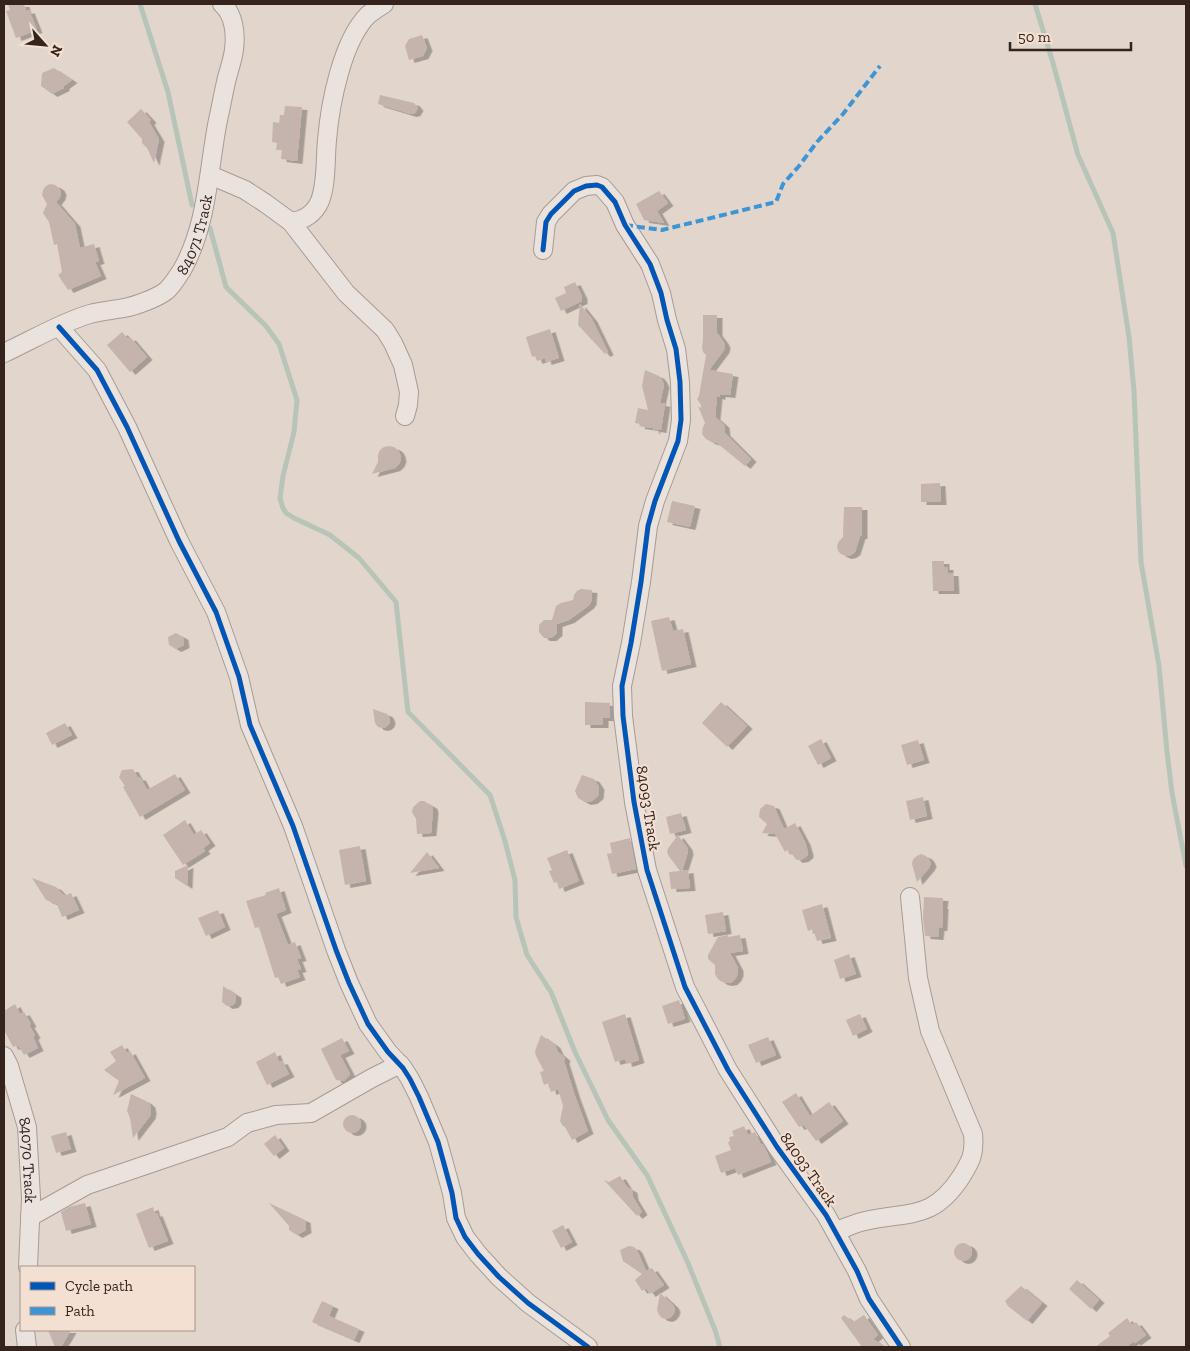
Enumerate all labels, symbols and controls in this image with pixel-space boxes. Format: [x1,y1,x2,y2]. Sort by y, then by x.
north arrow [20,20,70,70]
scale bar [1010,20,1131,52]
text: 50 m [1018,28,1051,46]
text: N [46,42,66,60]
street label: 84071 Track [172,192,216,278]
street label: 84093 Track [632,764,665,853]
street label: 84070 Track [15,1115,40,1204]
street label: 84093 Track [776,1129,841,1210]
legend [20,1266,195,1331]
text: Cycle path [65,1277,134,1295]
text: Path [65,1302,95,1320]

